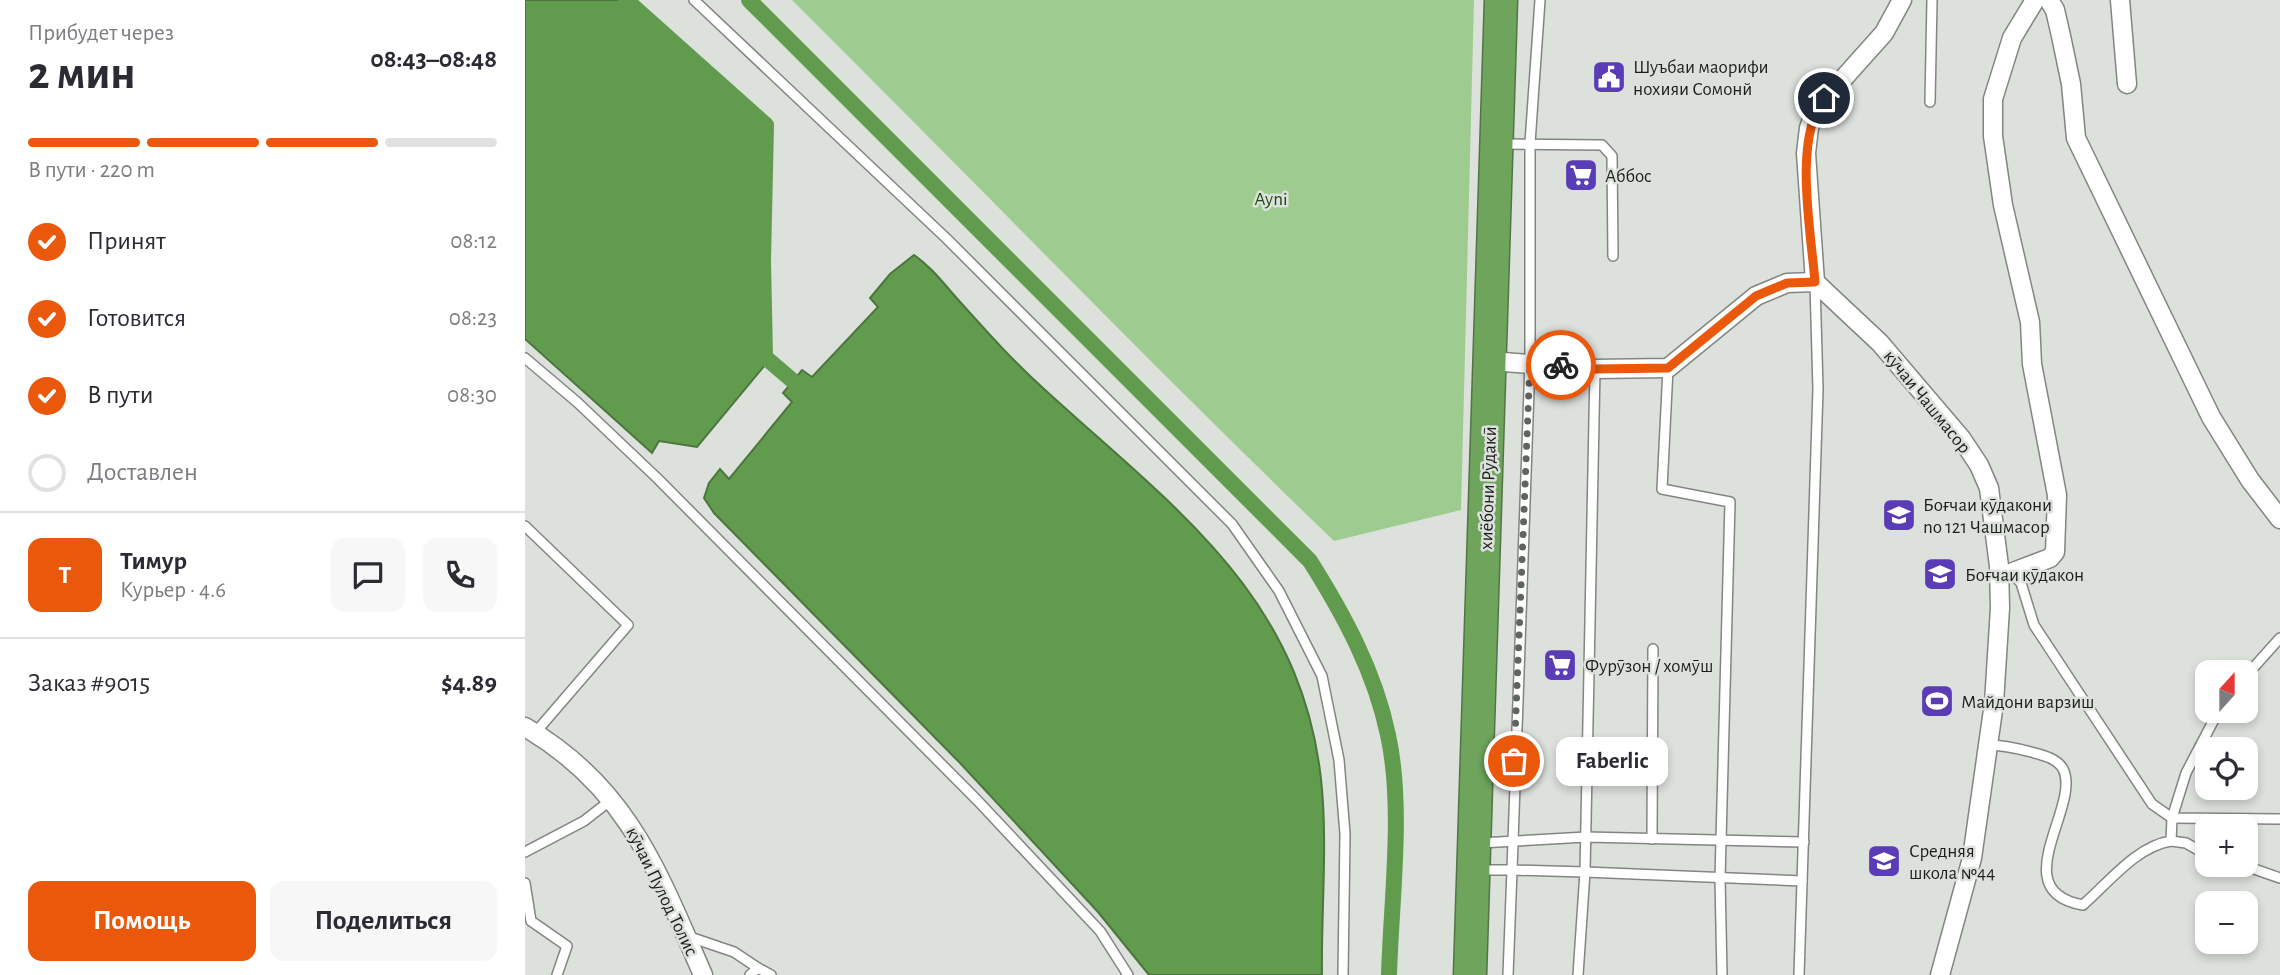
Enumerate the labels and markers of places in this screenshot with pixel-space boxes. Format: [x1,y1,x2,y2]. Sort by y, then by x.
public building icon: Шуъбаи маорифи нохияи Сомонй [1590,58,1628,96]
place label: Шуъбаи маорифи нохияи Сомонй [1633,58,1769,99]
pin [1794,68,1854,128]
supermarket icon: Аббос [1562,156,1600,194]
place label: Аббос [1605,167,1652,186]
school or university icon: Боғчаи кӯдакони no 121 Чашмасор [1880,496,1918,534]
place label: Боғчаи кӯдакони no 121 Чашмасор [1923,496,2052,537]
school or university icon: Боғчаи кӯдакон [1921,555,1959,593]
place label: Боғчаи кӯдакон [1965,566,2084,585]
supermarket icon: Фурӯзон / хомӯш [1541,646,1579,684]
place label: Фурӯзон / хомӯш [1585,657,1713,676]
sports icon: Майдони варзиш [1918,682,1956,720]
place label: Майдони варзиш [1961,693,2095,712]
pin [1484,731,1544,791]
callout: Faberlic [1556,736,1668,786]
school or university icon: Средняя школа №44 [1865,842,1903,880]
place label: Средняя школа №44 [1909,842,1995,883]

